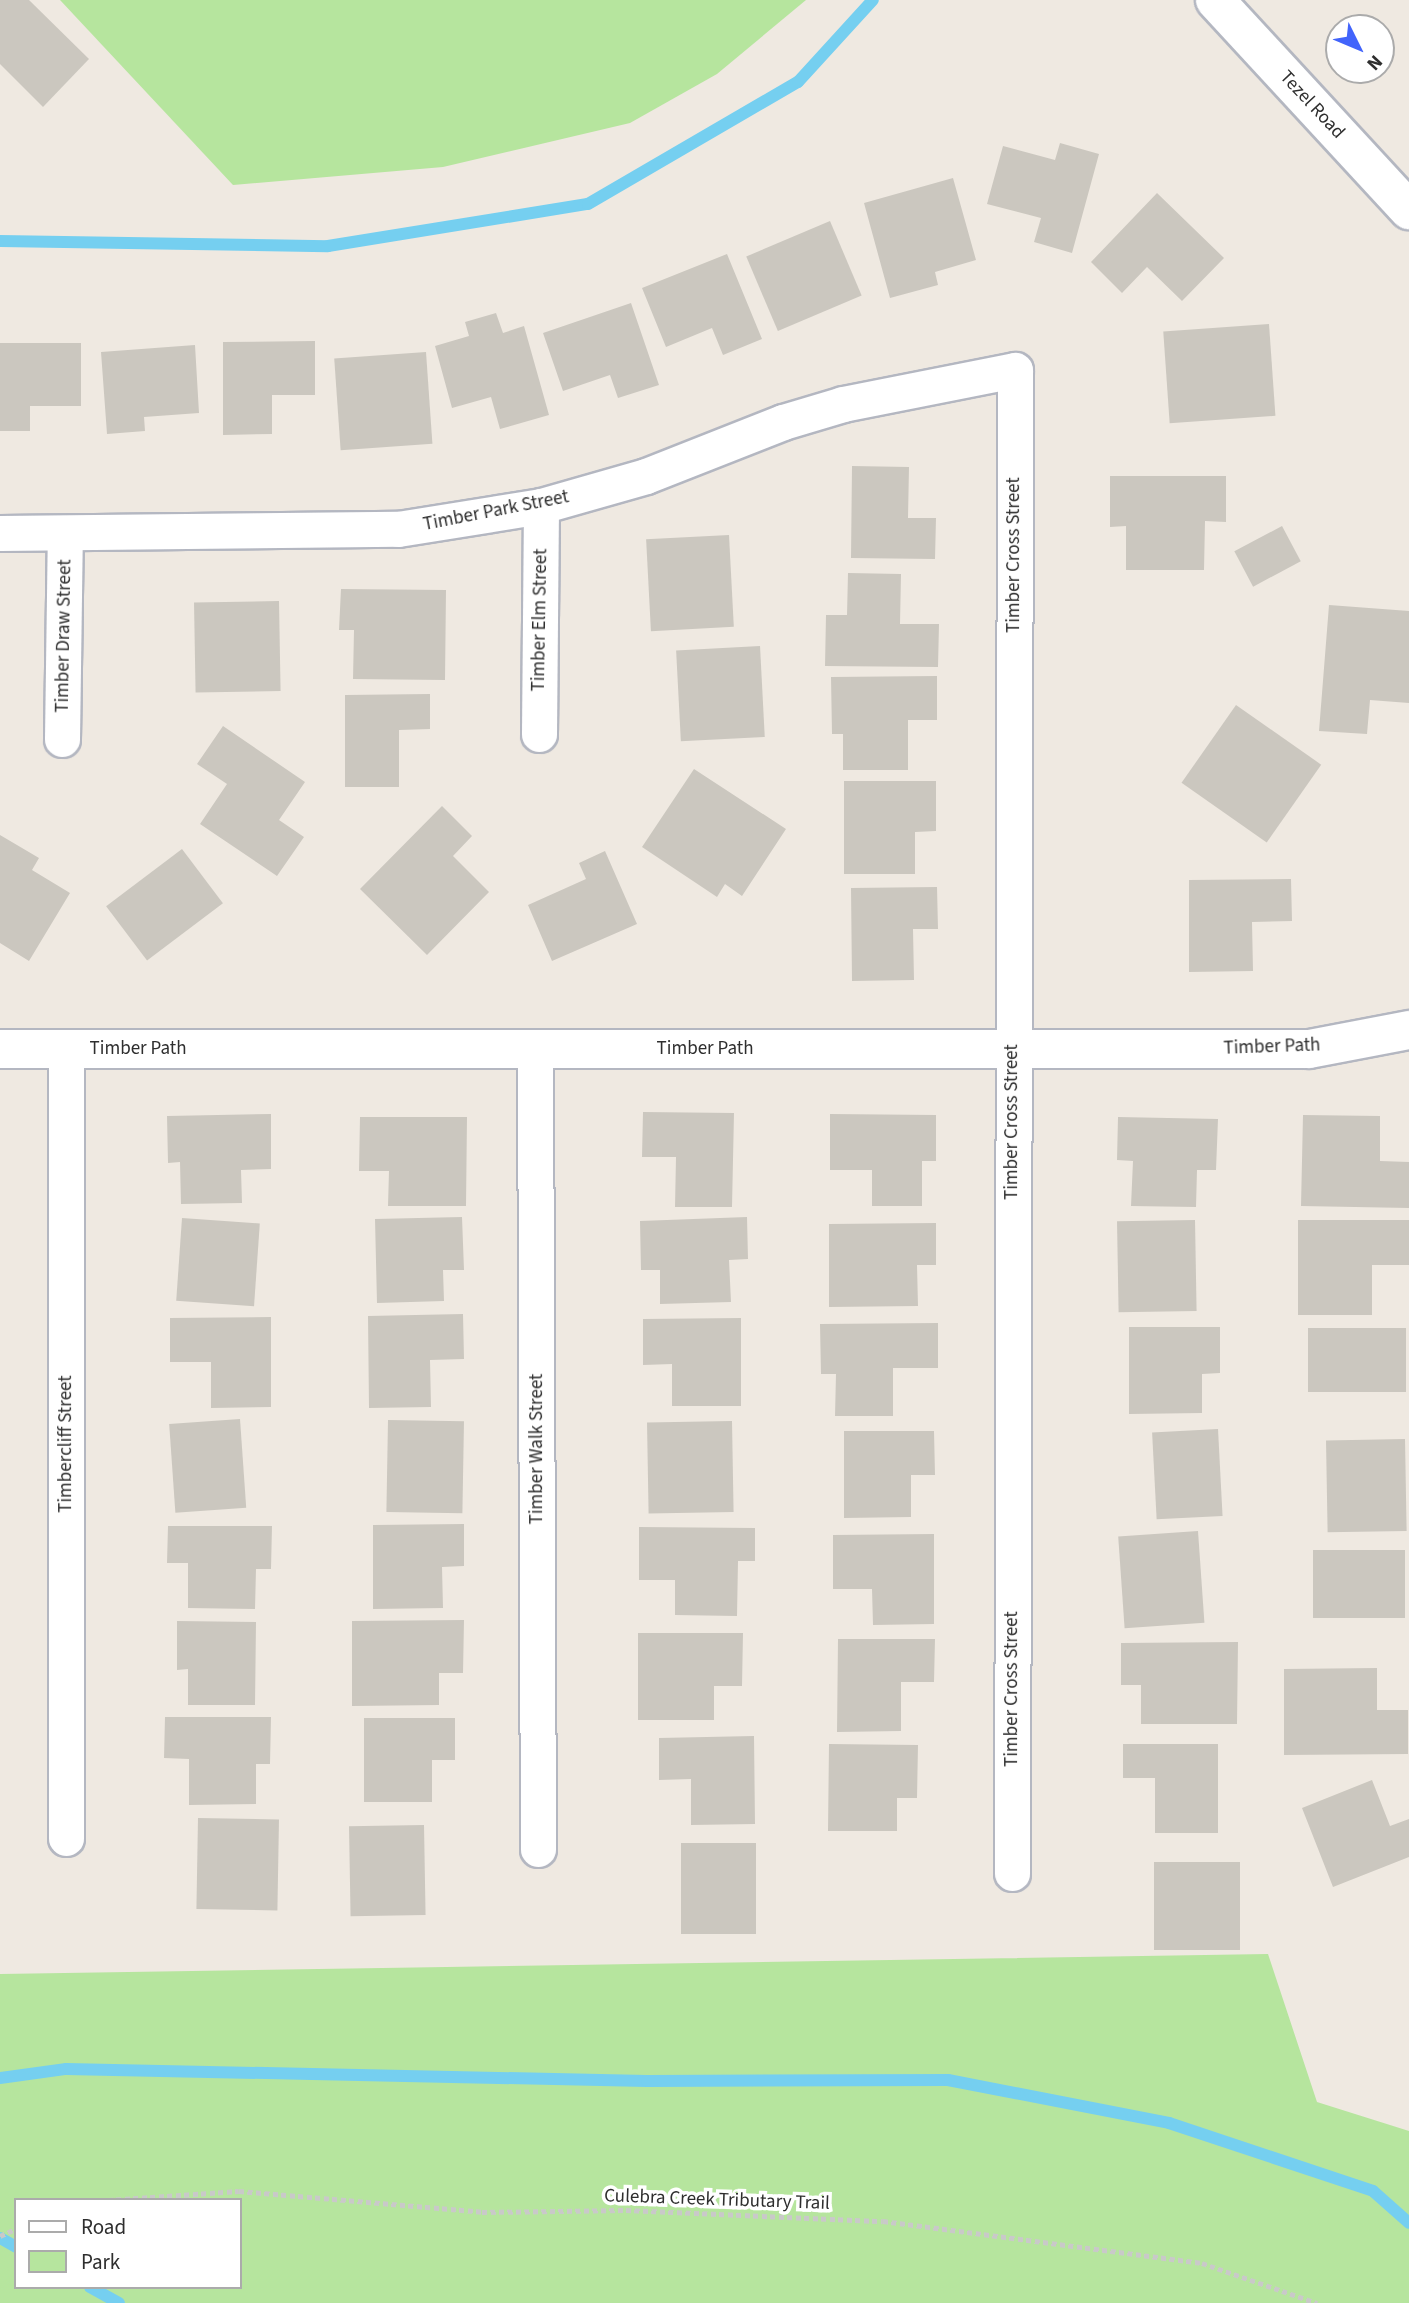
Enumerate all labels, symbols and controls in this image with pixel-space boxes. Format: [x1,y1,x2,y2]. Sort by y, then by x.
north arrow [1325,14,1395,84]
text: N [1360,48,1388,76]
street label: Tezel Road [1275,66,1349,144]
street label: Timber Cross Street [1003,477,1025,633]
street label: Timber Park Street [421,486,571,536]
street label: Timber Elm Street [527,548,553,692]
street label: Timber Draw Street [51,559,77,713]
street label: Timber Path [1223,1034,1321,1060]
street label: Timber Path [90,1038,186,1060]
street label: Timber Path [657,1038,753,1060]
street label: Timber Cross Street [1001,1044,1023,1200]
street label: Timber Walk Street [526,1374,548,1524]
street label: Timbercliff Street [55,1375,77,1513]
street label: Timber Cross Street [1001,1611,1023,1767]
street label: Culebra Creek Tributary Trail [604,2185,830,2215]
legend [14,2198,242,2289]
text: Road [81,2212,126,2242]
text: Park [81,2247,120,2277]

